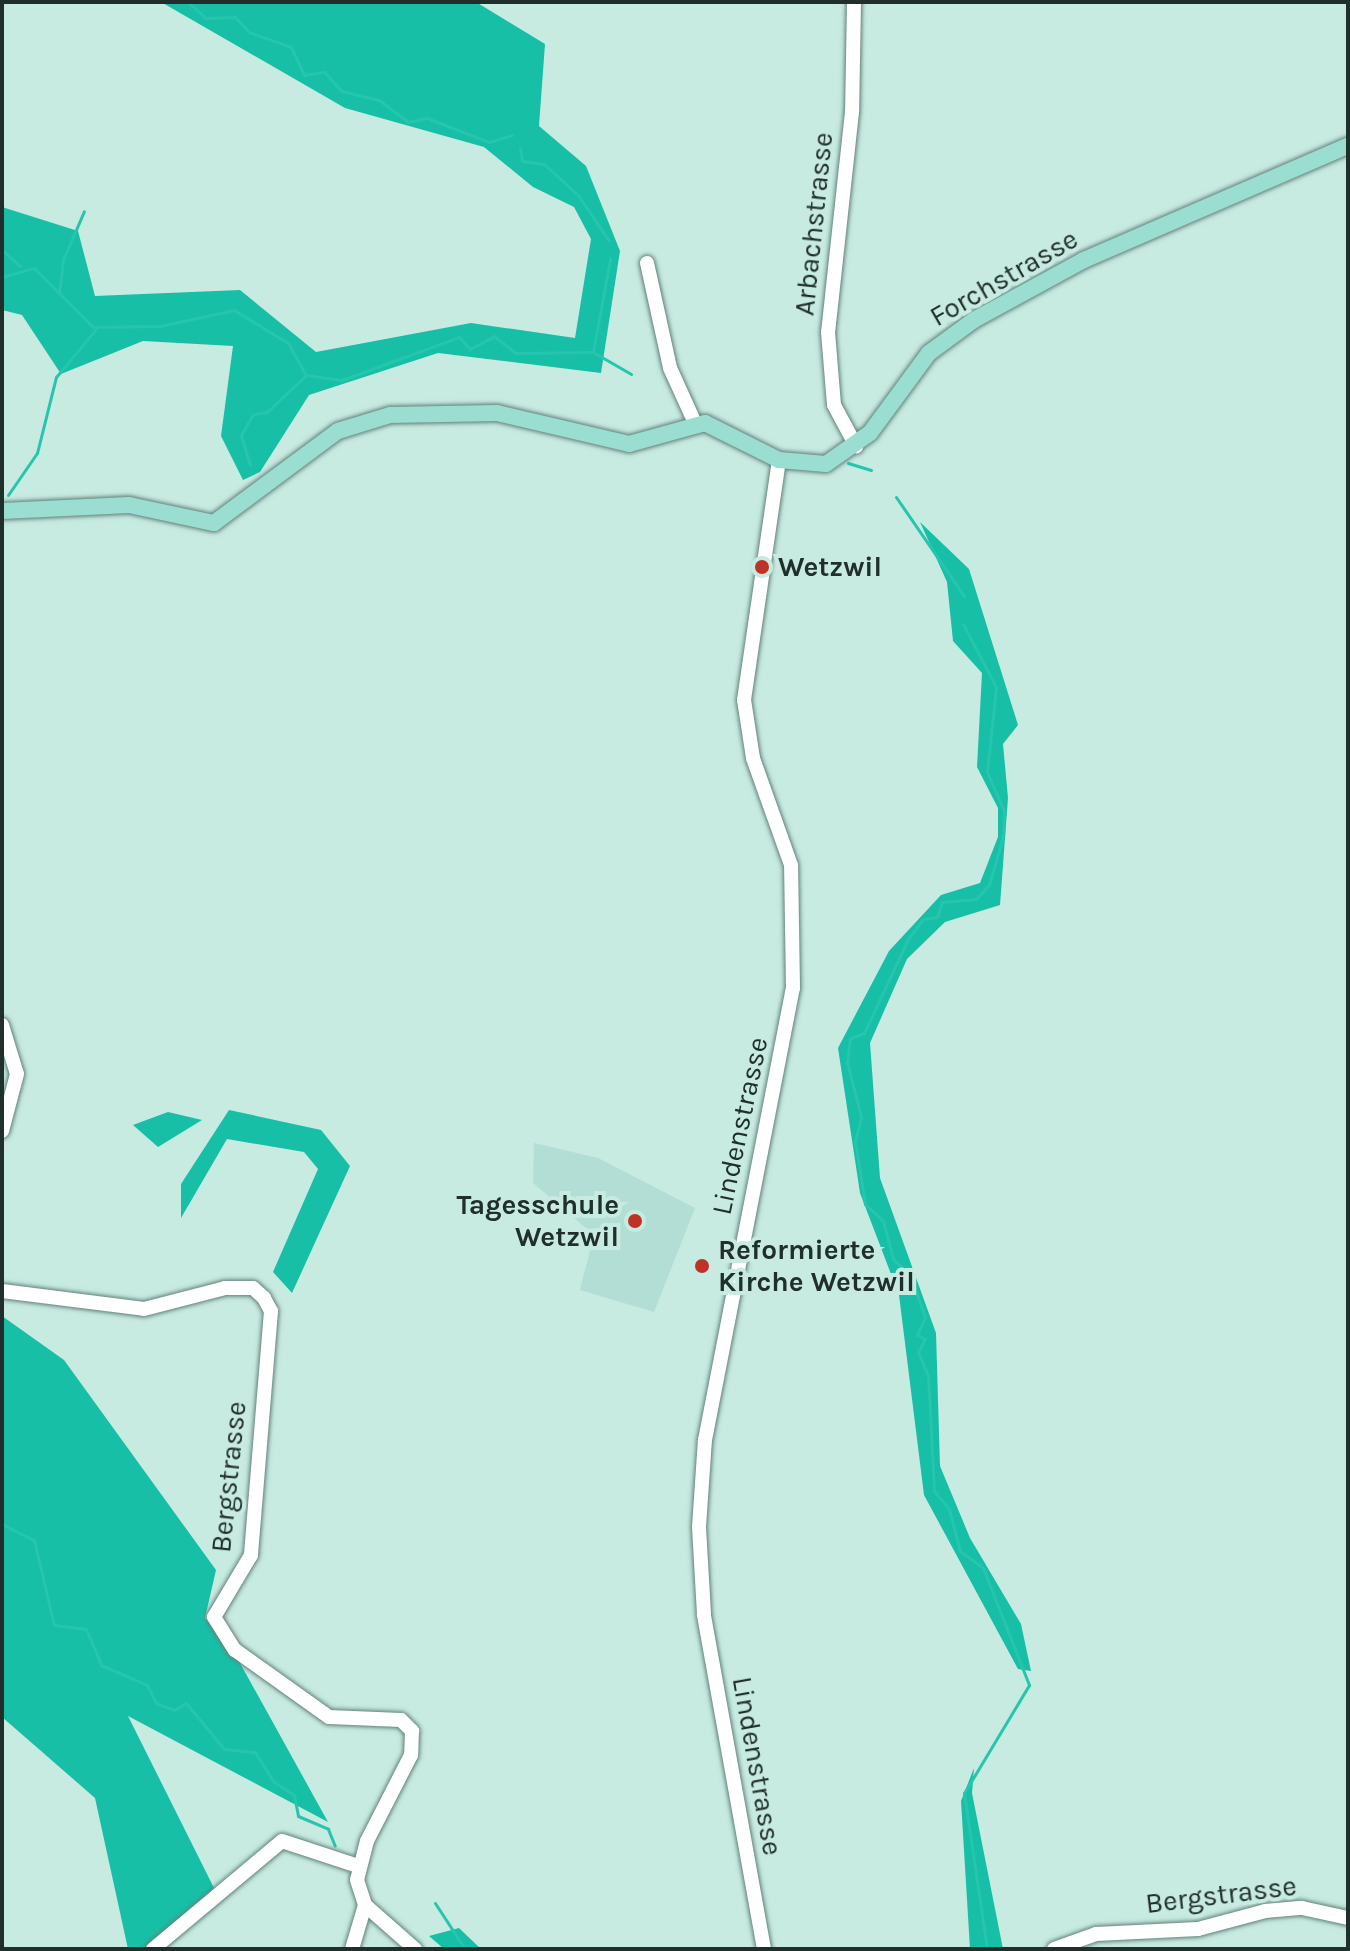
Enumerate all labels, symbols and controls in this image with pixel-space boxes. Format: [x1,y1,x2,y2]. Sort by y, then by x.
street label: Arbachstrasse [788,131,840,317]
street label: Forchstrasse [924,222,1084,334]
place label: Wetzwil [778,550,882,584]
marker: Wetzwil [753,558,771,576]
street label: Lindenstrasse [705,1034,775,1218]
place label: Tagesschule Wetzwil [457,1188,619,1254]
marker: Tagesschule Wetzwil [626,1212,644,1230]
place label: Reformierte Kirche Wetzwil [718,1233,915,1299]
marker: Reformierte Kirche Wetzwil [693,1257,711,1275]
street label: Bergstrasse [204,1400,254,1554]
street label: Lindenstrasse [725,1674,789,1858]
street label: Bergstrasse [1144,1869,1298,1921]

